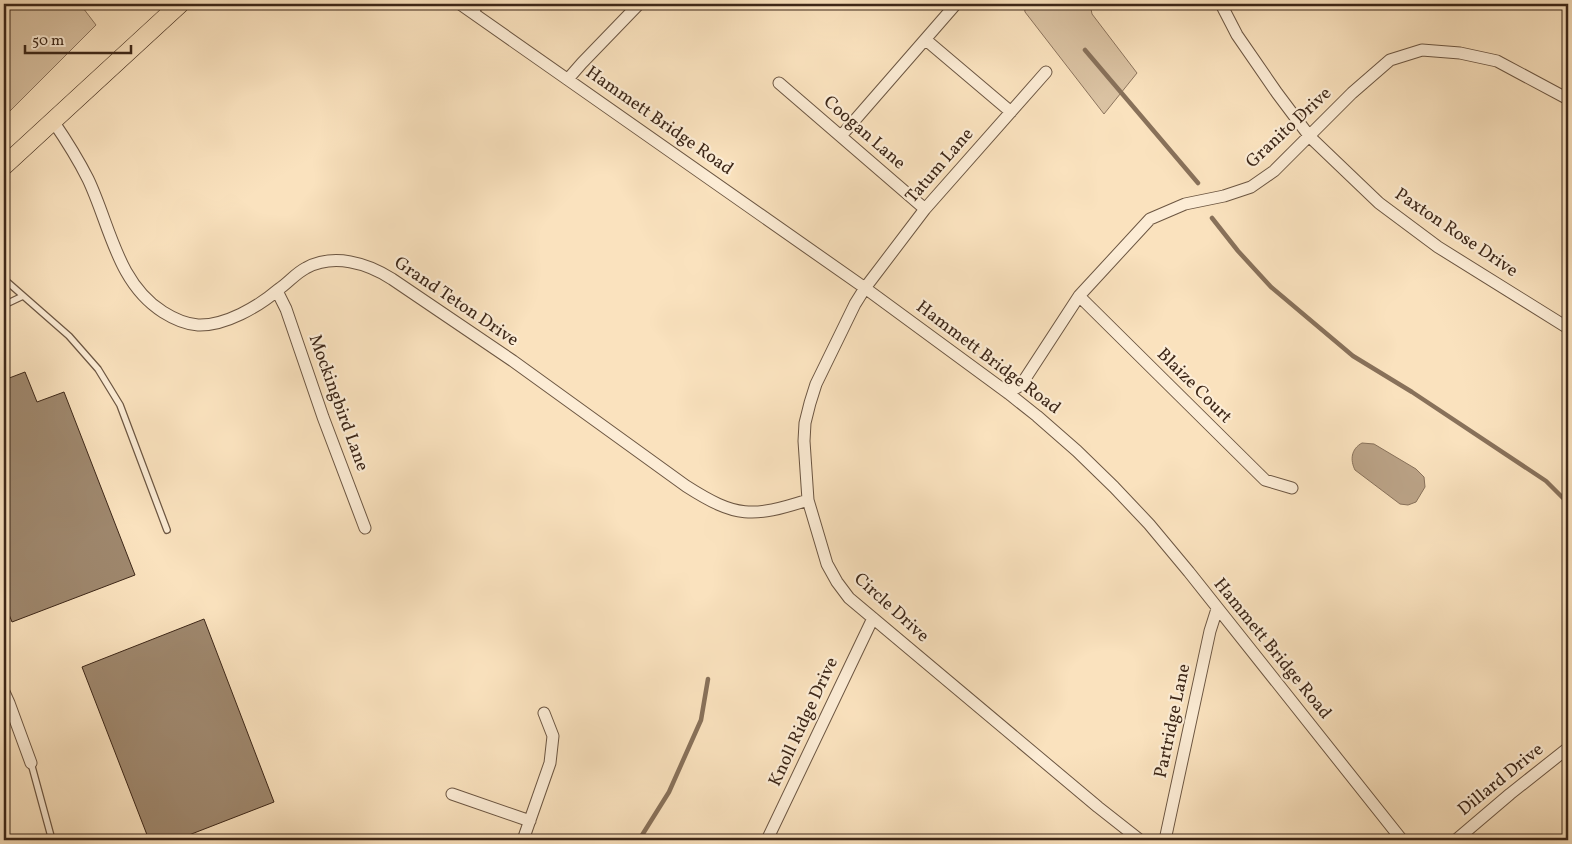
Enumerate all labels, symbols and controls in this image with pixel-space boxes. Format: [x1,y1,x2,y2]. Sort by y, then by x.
scale bar [25,22,131,54]
text: 50 m [32,31,64,52]
street label: Hammett Bridge Road [580,60,738,182]
street label: Granito Drive [1241,82,1337,174]
street label: Coogan Lane [817,90,911,176]
street label: Tatum Lane [900,123,980,209]
street label: Paxton Rose Drive [1389,182,1523,284]
street label: Grand Teton Drive [389,251,523,353]
street label: Hammett Bridge Road [910,295,1066,421]
street label: Mockingbird Lane [302,331,374,475]
street label: Blaize Court [1151,343,1237,429]
street label: Circle Drive [848,567,934,649]
street label: Hammett Bridge Road [1207,573,1337,725]
street label: Knoll Ridge Drive [763,653,845,791]
street label: Partridge Lane [1149,662,1197,780]
street label: Dillard Drive [1453,738,1549,822]

